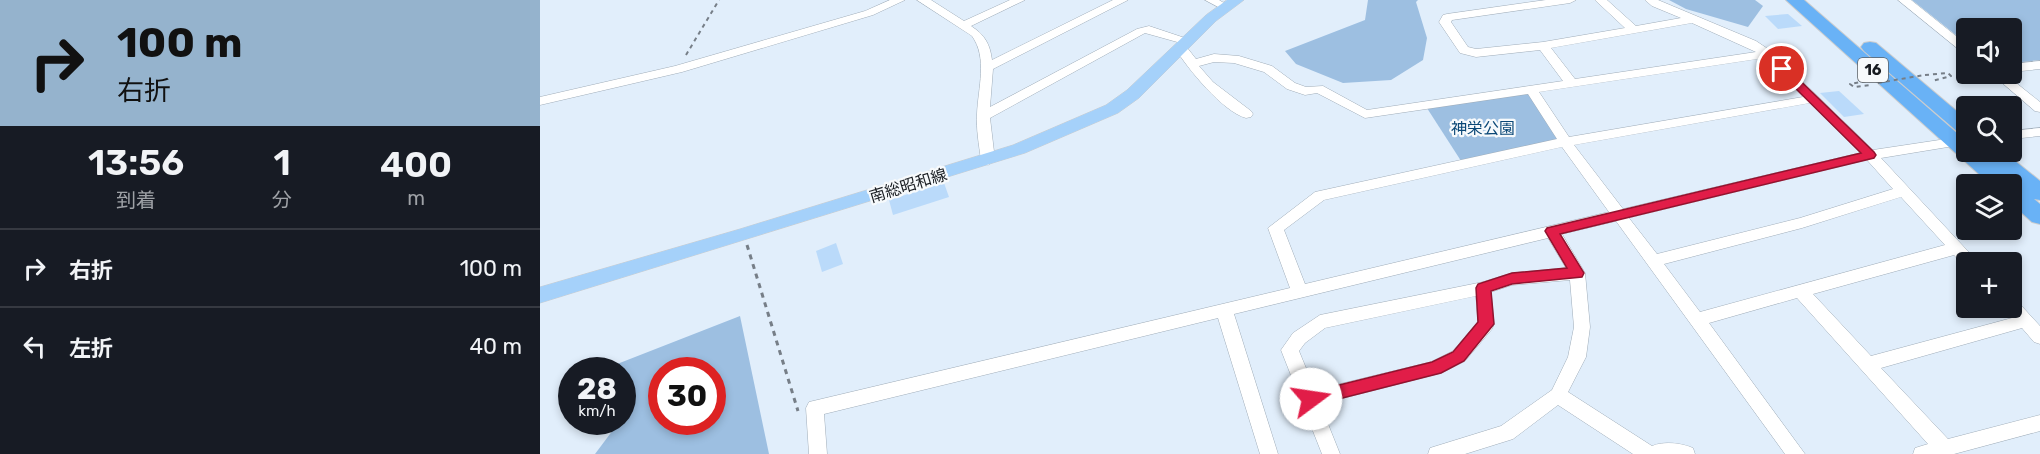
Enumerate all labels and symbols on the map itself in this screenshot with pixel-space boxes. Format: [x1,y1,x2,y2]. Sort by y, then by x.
pin [1756,43,1807,94]
road number: 16 [1858,58,1888,82]
park label: 神栄公園 [1451,119,1515,138]
street label: 南総昭和線 [867,165,949,206]
speed limit sign: 30 [648,357,726,435]
position arrow [1279,367,1343,431]

